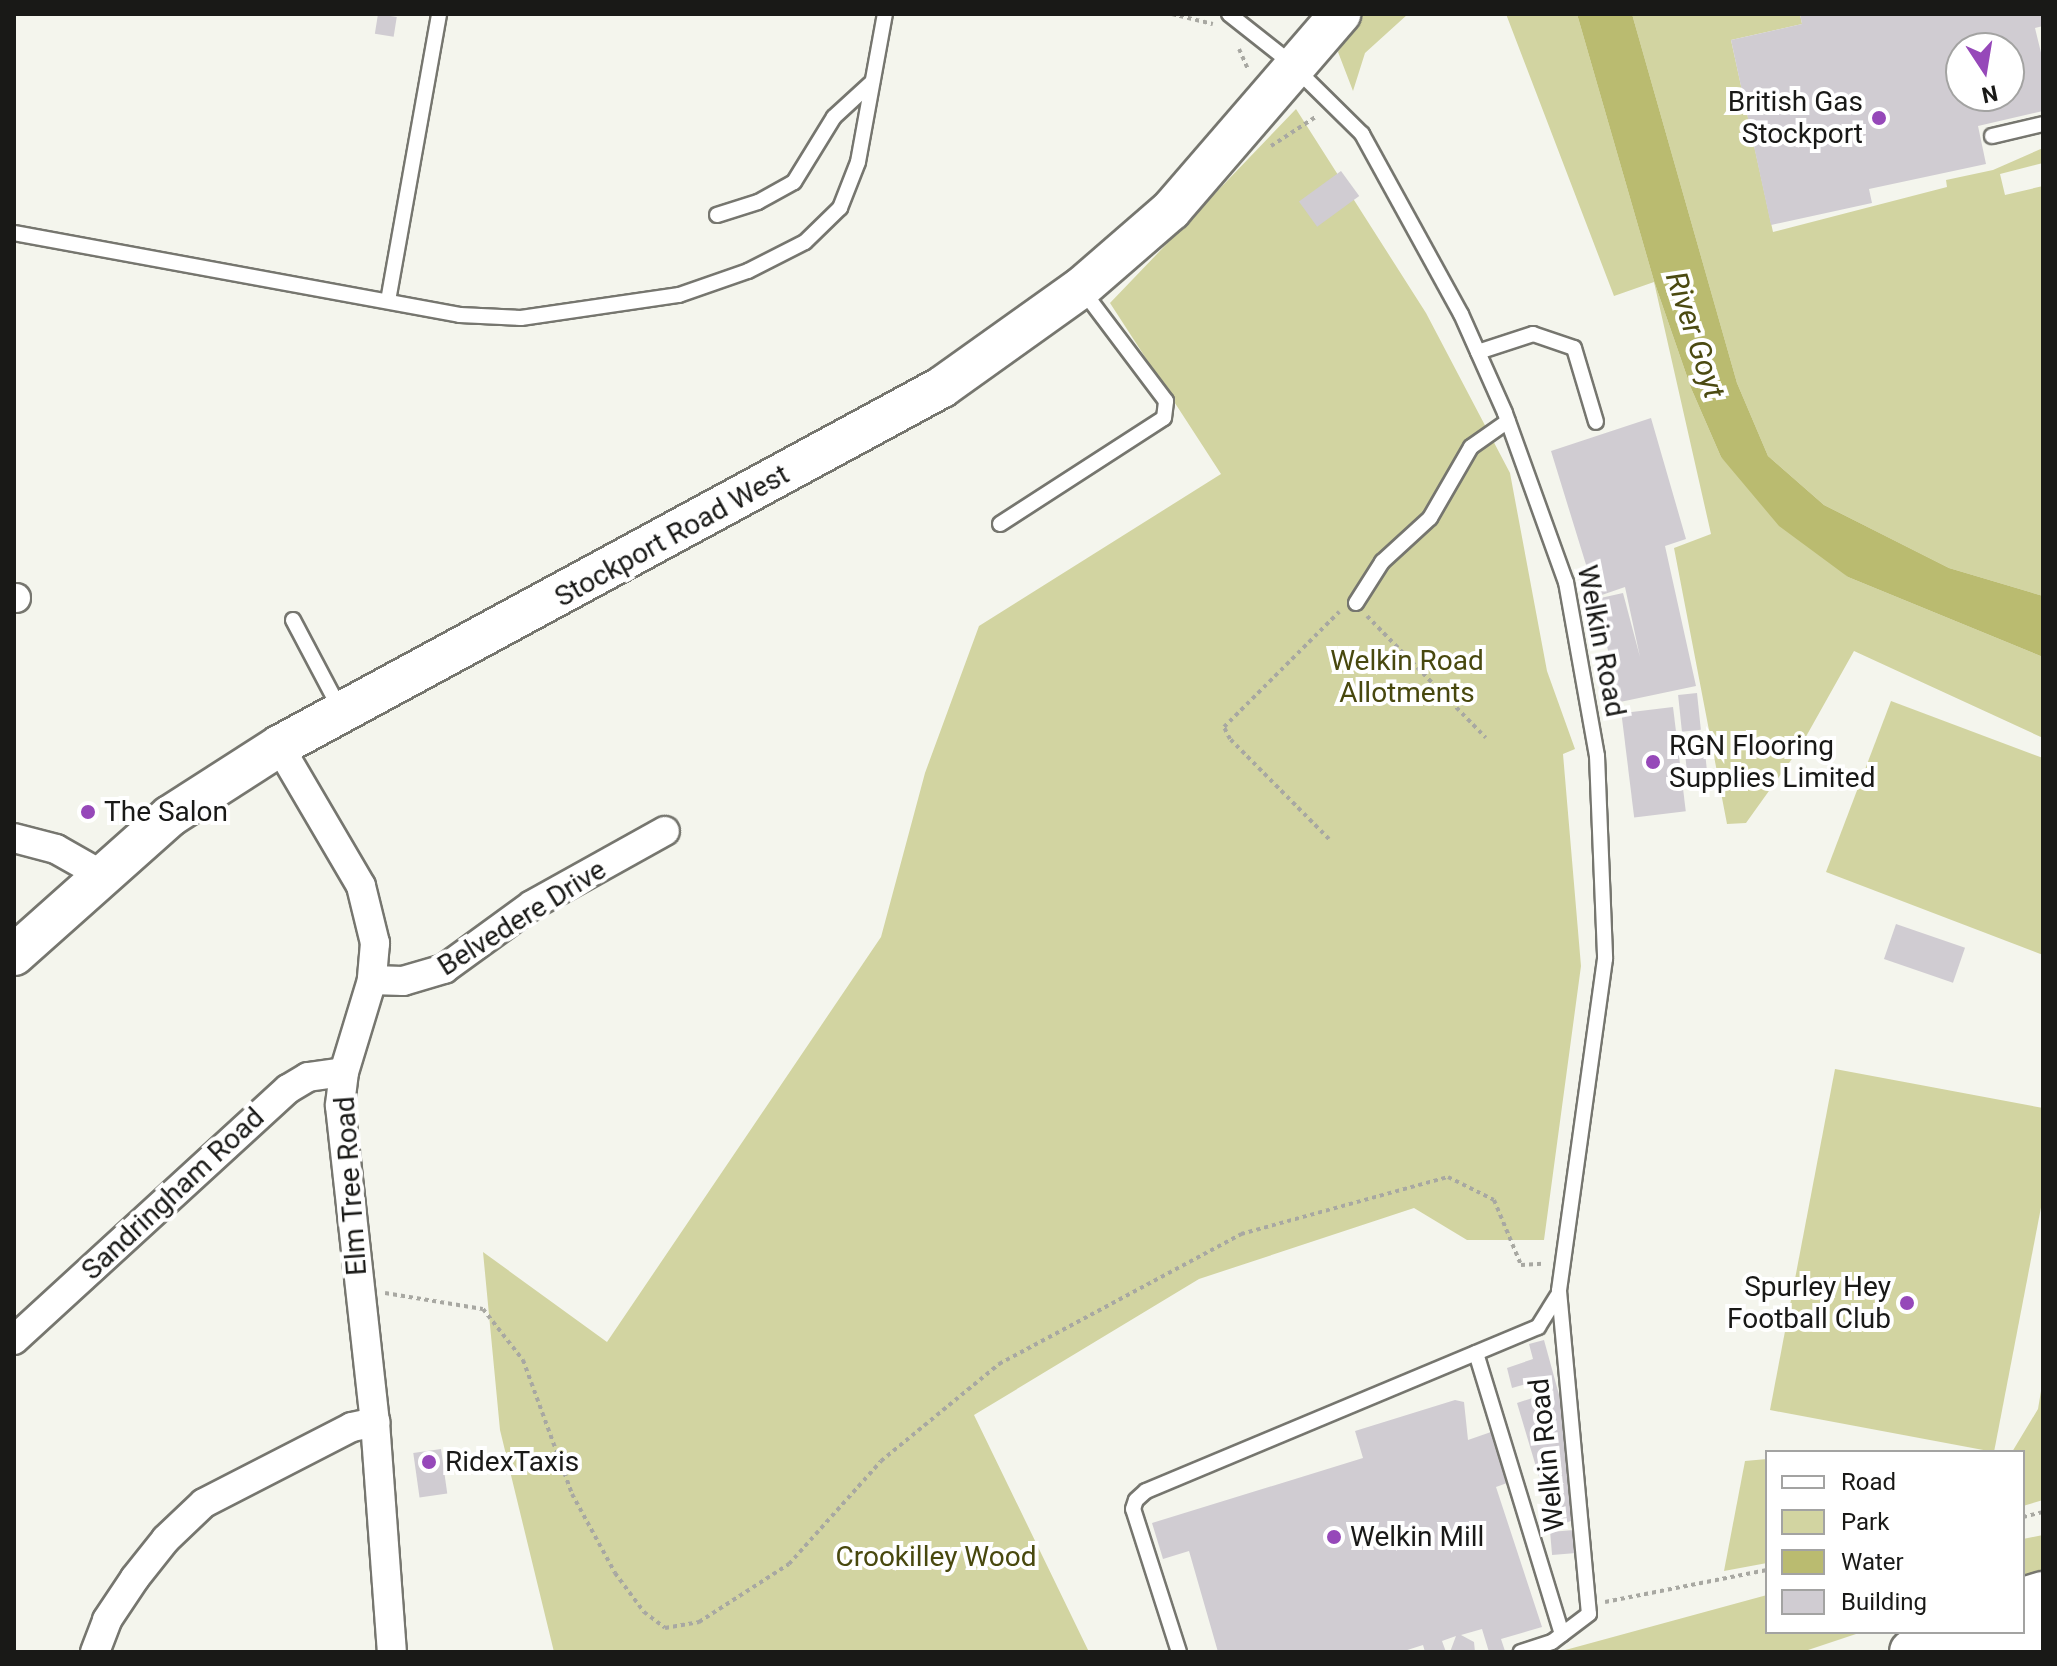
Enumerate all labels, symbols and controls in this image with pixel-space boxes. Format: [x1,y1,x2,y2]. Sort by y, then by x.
north arrow [1945,32,2025,112]
text: N [1979,80,2000,108]
place label: British Gas Stockport [1728,85,1863,151]
marker: British Gas Stockport [1870,109,1888,127]
water label: River Goyt [1658,267,1732,403]
street label: Stockport Road West [549,458,795,614]
street label: Welkin Road [1570,562,1632,720]
park label: Welkin Road Allotments [1330,644,1484,710]
place label: RGN Flooring Supplies Limited [1669,729,1875,795]
marker: RGN Flooring Supplies Limited [1644,753,1662,771]
place label: The Salon [104,795,228,829]
marker: The Salon [79,803,97,821]
street label: Belvedere Drive [432,853,612,983]
street label: Elm Tree Road [328,1095,374,1277]
street label: Sandringham Road [75,1101,271,1287]
place label: Spurley Hey Football Club [1727,1270,1891,1336]
marker: Spurley Hey Football Club [1898,1294,1916,1312]
street label: Welkin Road [1522,1377,1572,1533]
place label: RidexTaxis [445,1445,579,1479]
legend [1765,1450,2025,1634]
marker: RidexTaxis [420,1453,438,1471]
text: Road [1841,1468,1896,1496]
text: Park [1841,1508,1889,1536]
place label: Welkin Mill [1350,1520,1484,1554]
marker: Welkin Mill [1325,1528,1343,1546]
park label: Crookilley Wood [835,1540,1037,1574]
text: Water [1841,1548,1904,1576]
text: Building [1841,1588,1927,1616]

